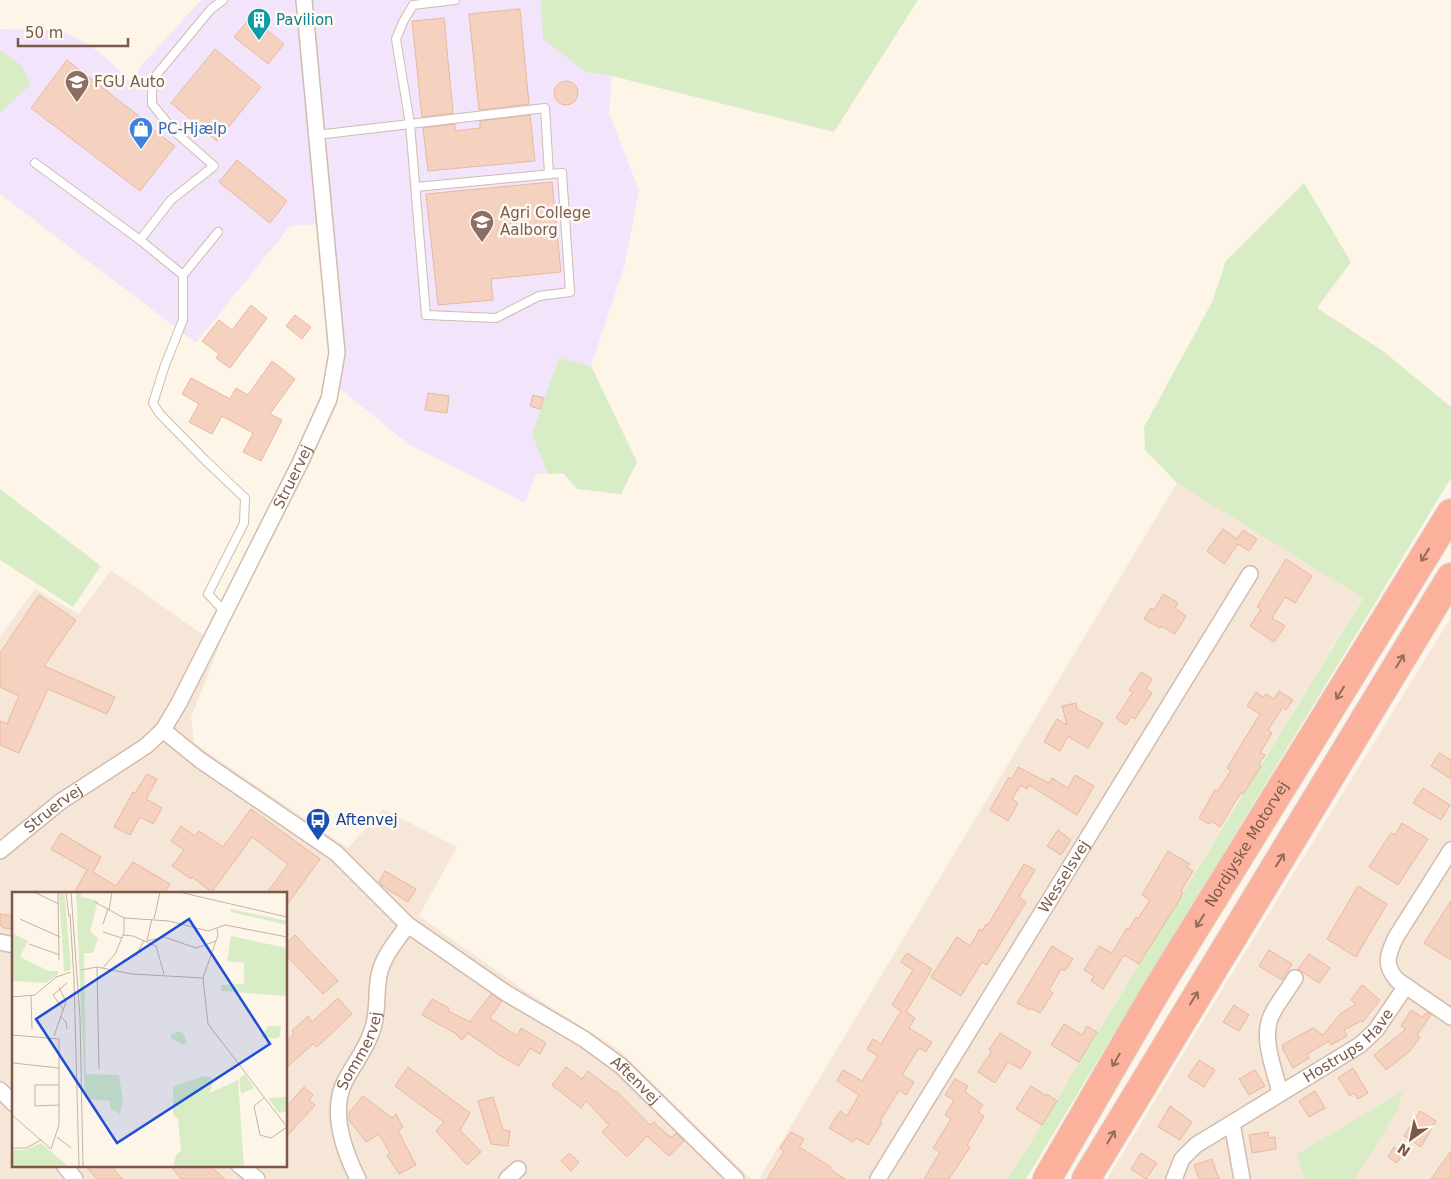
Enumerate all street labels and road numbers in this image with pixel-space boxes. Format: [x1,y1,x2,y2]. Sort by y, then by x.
street label: Struervej [269,442,316,512]
street label: Nordjyske Motorvej [1201,778,1292,910]
street label: Struervej [20,781,86,837]
street label: Wesselsvej [1035,837,1093,916]
street label: Hostrups Have [1300,1005,1397,1086]
street label: Sommervej [333,1011,385,1093]
street label: Aftenvej [607,1052,664,1108]

